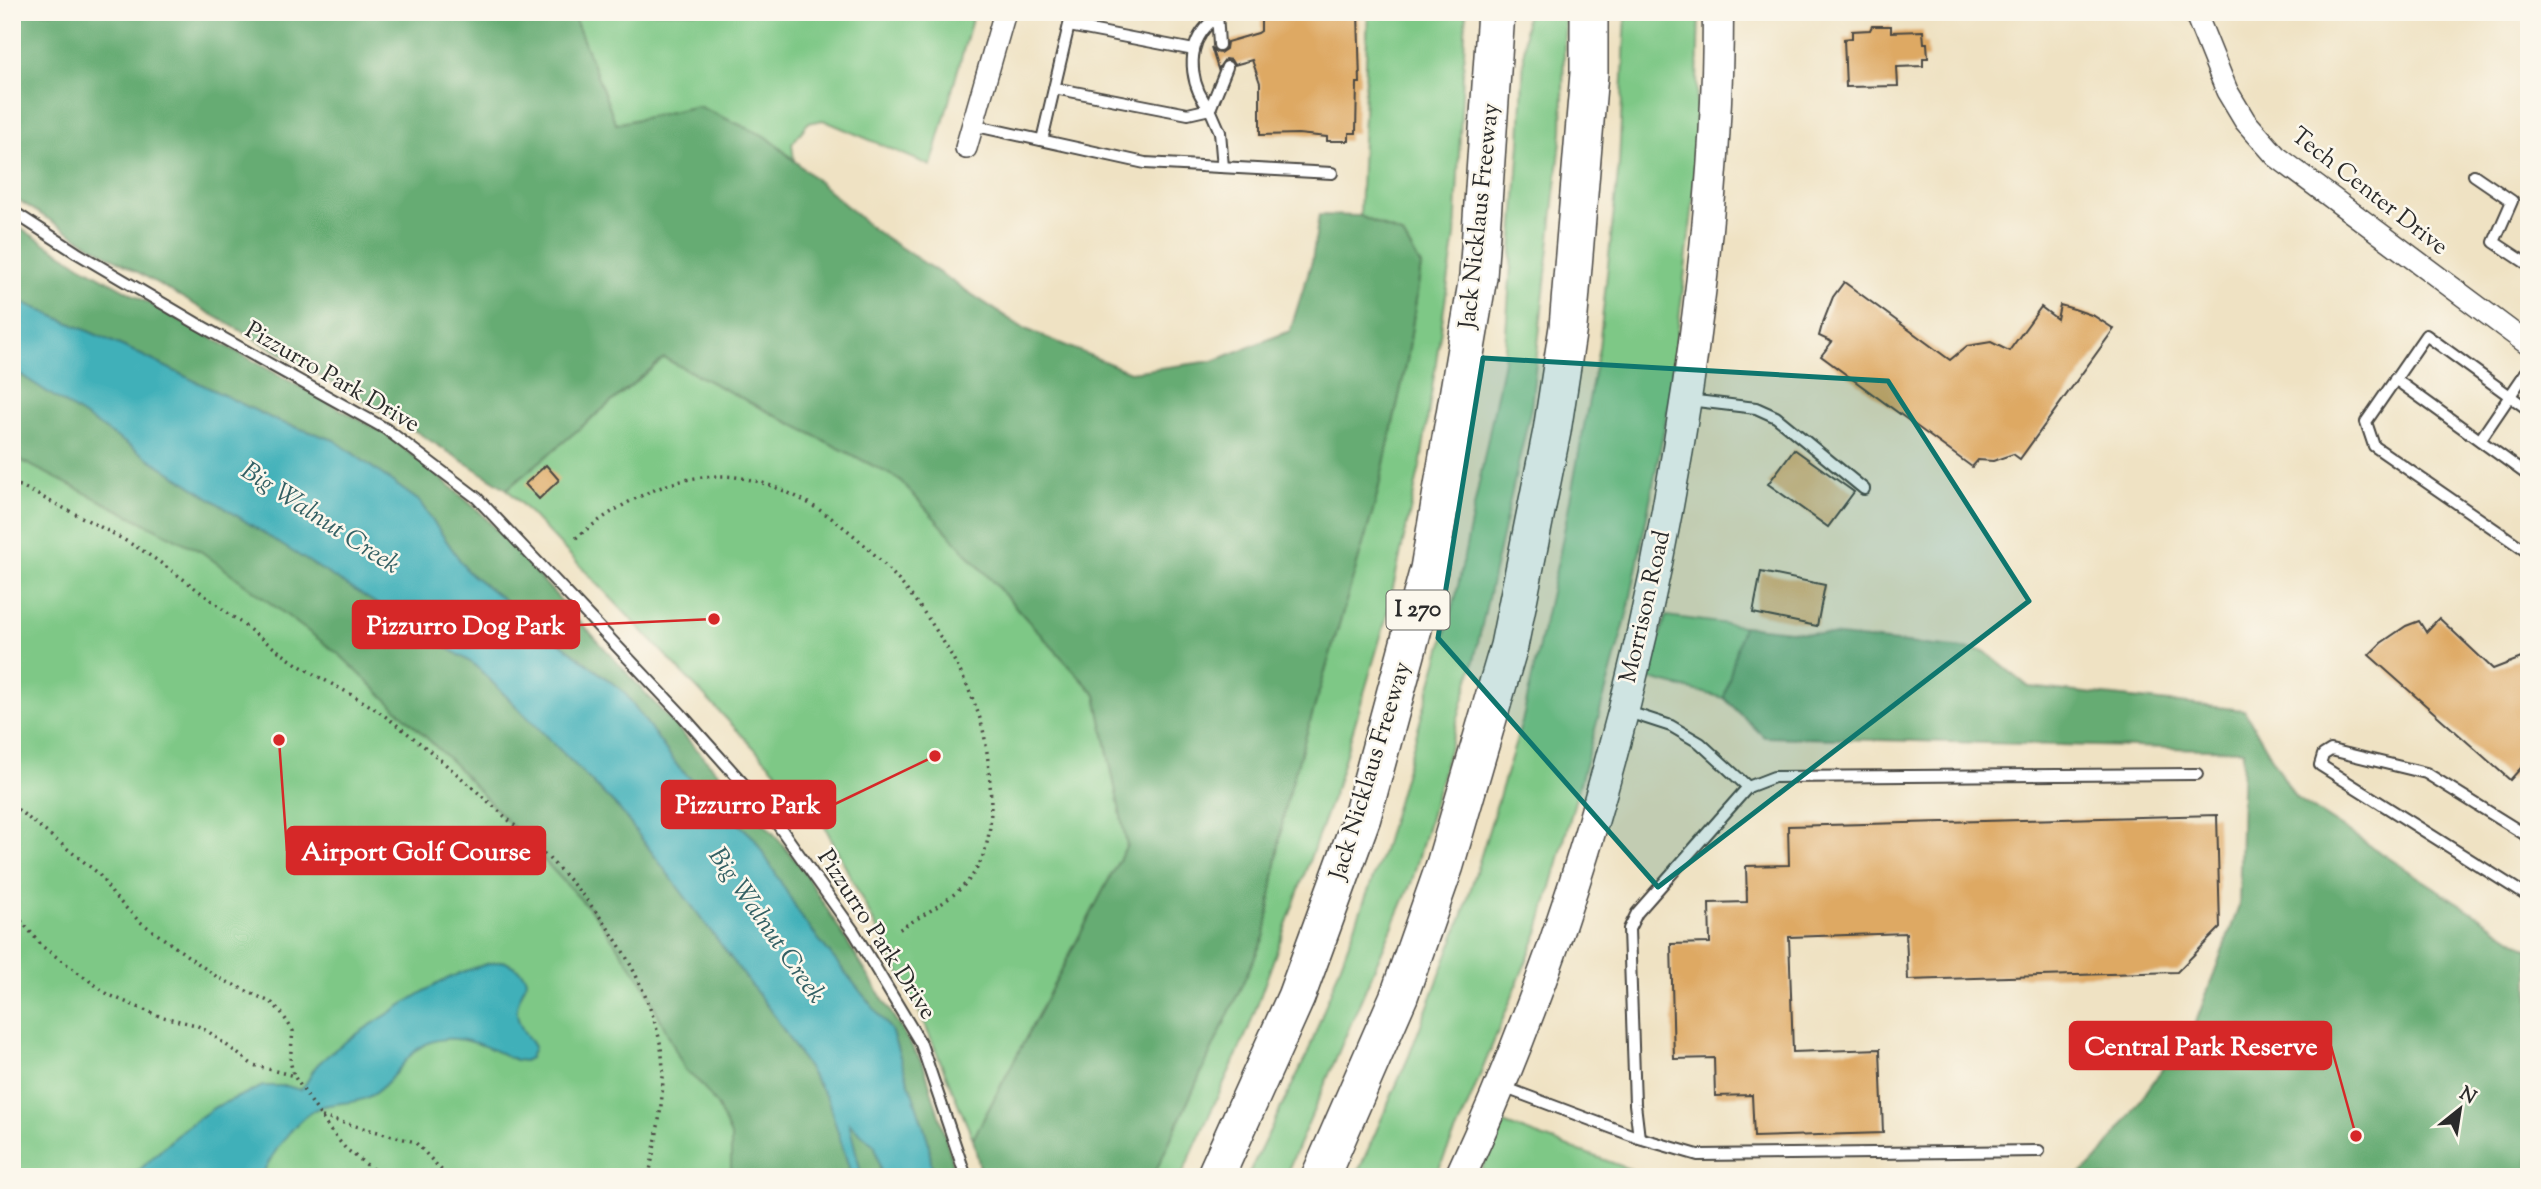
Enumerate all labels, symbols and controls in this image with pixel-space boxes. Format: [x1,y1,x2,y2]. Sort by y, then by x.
street label: Jack Nicklaus Freeway [1451,102,1509,332]
street label: Tech Center Drive [2283,120,2455,264]
street label: Pizzurro Park Drive [238,314,426,442]
water label: Big Walnut Creek [233,454,407,584]
street label: Morrison Road [1612,527,1680,687]
road number: I 270 [1386,590,1450,630]
callout: Pizzurro Dog Park [353,601,579,648]
text: Pizzurro Dog Park [367,609,566,646]
street label: Jack Nicklaus Freeway [1321,658,1420,886]
callout: Pizzurro Park [662,781,835,828]
text: Pizzurro Park [675,788,821,825]
callout: Airport Golf Course [287,827,545,874]
text: Airport Golf Course [301,835,531,872]
water label: Big Walnut Creek [698,840,834,1012]
street label: Pizzurro Park Drive [808,843,944,1027]
callout: Central Park Reserve [2070,1022,2331,1069]
text: Central Park Reserve [2084,1030,2318,1067]
north arrow [2426,1074,2496,1144]
text: N [2454,1081,2481,1112]

